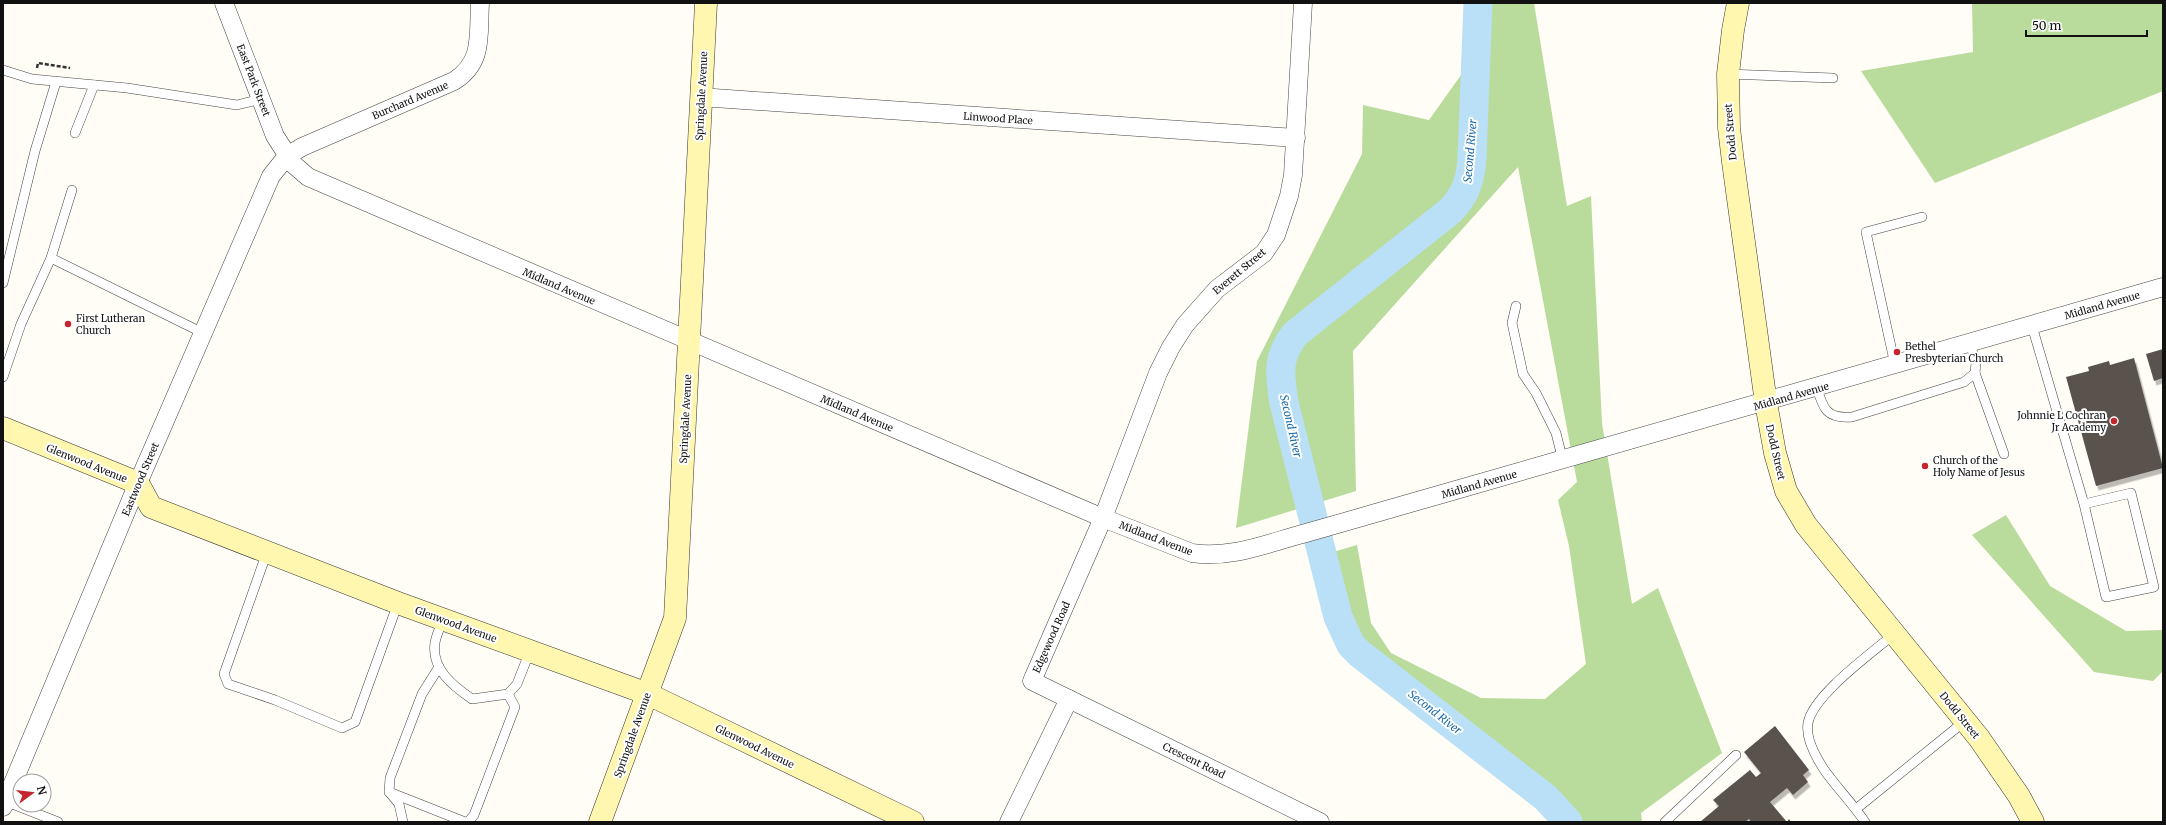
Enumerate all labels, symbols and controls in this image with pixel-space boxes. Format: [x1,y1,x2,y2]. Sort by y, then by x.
scale bar [2026,12,2147,38]
text: 50 m [2032,18,2061,33]
street label: East Park Street [234,42,273,118]
street label: Springdale Avenue [693,51,710,141]
street label: Burchard Avenue [370,79,450,122]
street label: Dodd Street [1722,103,1739,161]
street label: Linwood Place [963,110,1033,127]
water label: Second River [1460,118,1480,183]
street label: Everett Street [1210,245,1269,297]
street label: Midland Avenue [520,265,597,308]
street label: Midland Avenue [2063,289,2141,322]
place label: First Lutheran Church [76,312,145,337]
marker: First Lutheran Church [63,319,73,329]
place label: Bethel Presbyterian Church [1905,340,2004,365]
marker: Bethel Presbyterian Church [1892,347,1902,357]
street label: Springdale Avenue [677,374,694,464]
street label: Midland Avenue [1752,380,1830,413]
street label: Midland Avenue [818,392,895,435]
water label: Second River [1277,393,1305,459]
place label: Johnnie L Cochran Jr Academy [2016,409,2106,434]
marker: Johnnie L Cochran Jr Academy [2109,416,2119,426]
street label: Dodd Street [1763,423,1788,481]
street label: Eastwood Street [119,440,162,518]
street label: Glenwood Avenue [44,441,129,486]
place label: Church of the Holy Name of Jesus [1933,454,2025,479]
marker: Church of the Holy Name of Jesus [1920,461,1930,471]
street label: Midland Avenue [1440,468,1518,501]
street label: Midland Avenue [1117,518,1194,558]
street label: Edgewood Road [1030,599,1073,675]
street label: Glenwood Avenue [413,604,498,645]
water label: Second River [1406,687,1465,737]
street label: Dodd Street [1937,689,1983,742]
street label: Springdale Avenue [611,691,654,779]
street label: Glenwood Avenue [713,722,796,771]
street label: Crescent Road [1160,740,1227,781]
north arrow [12,773,52,813]
text: N [34,784,50,797]

